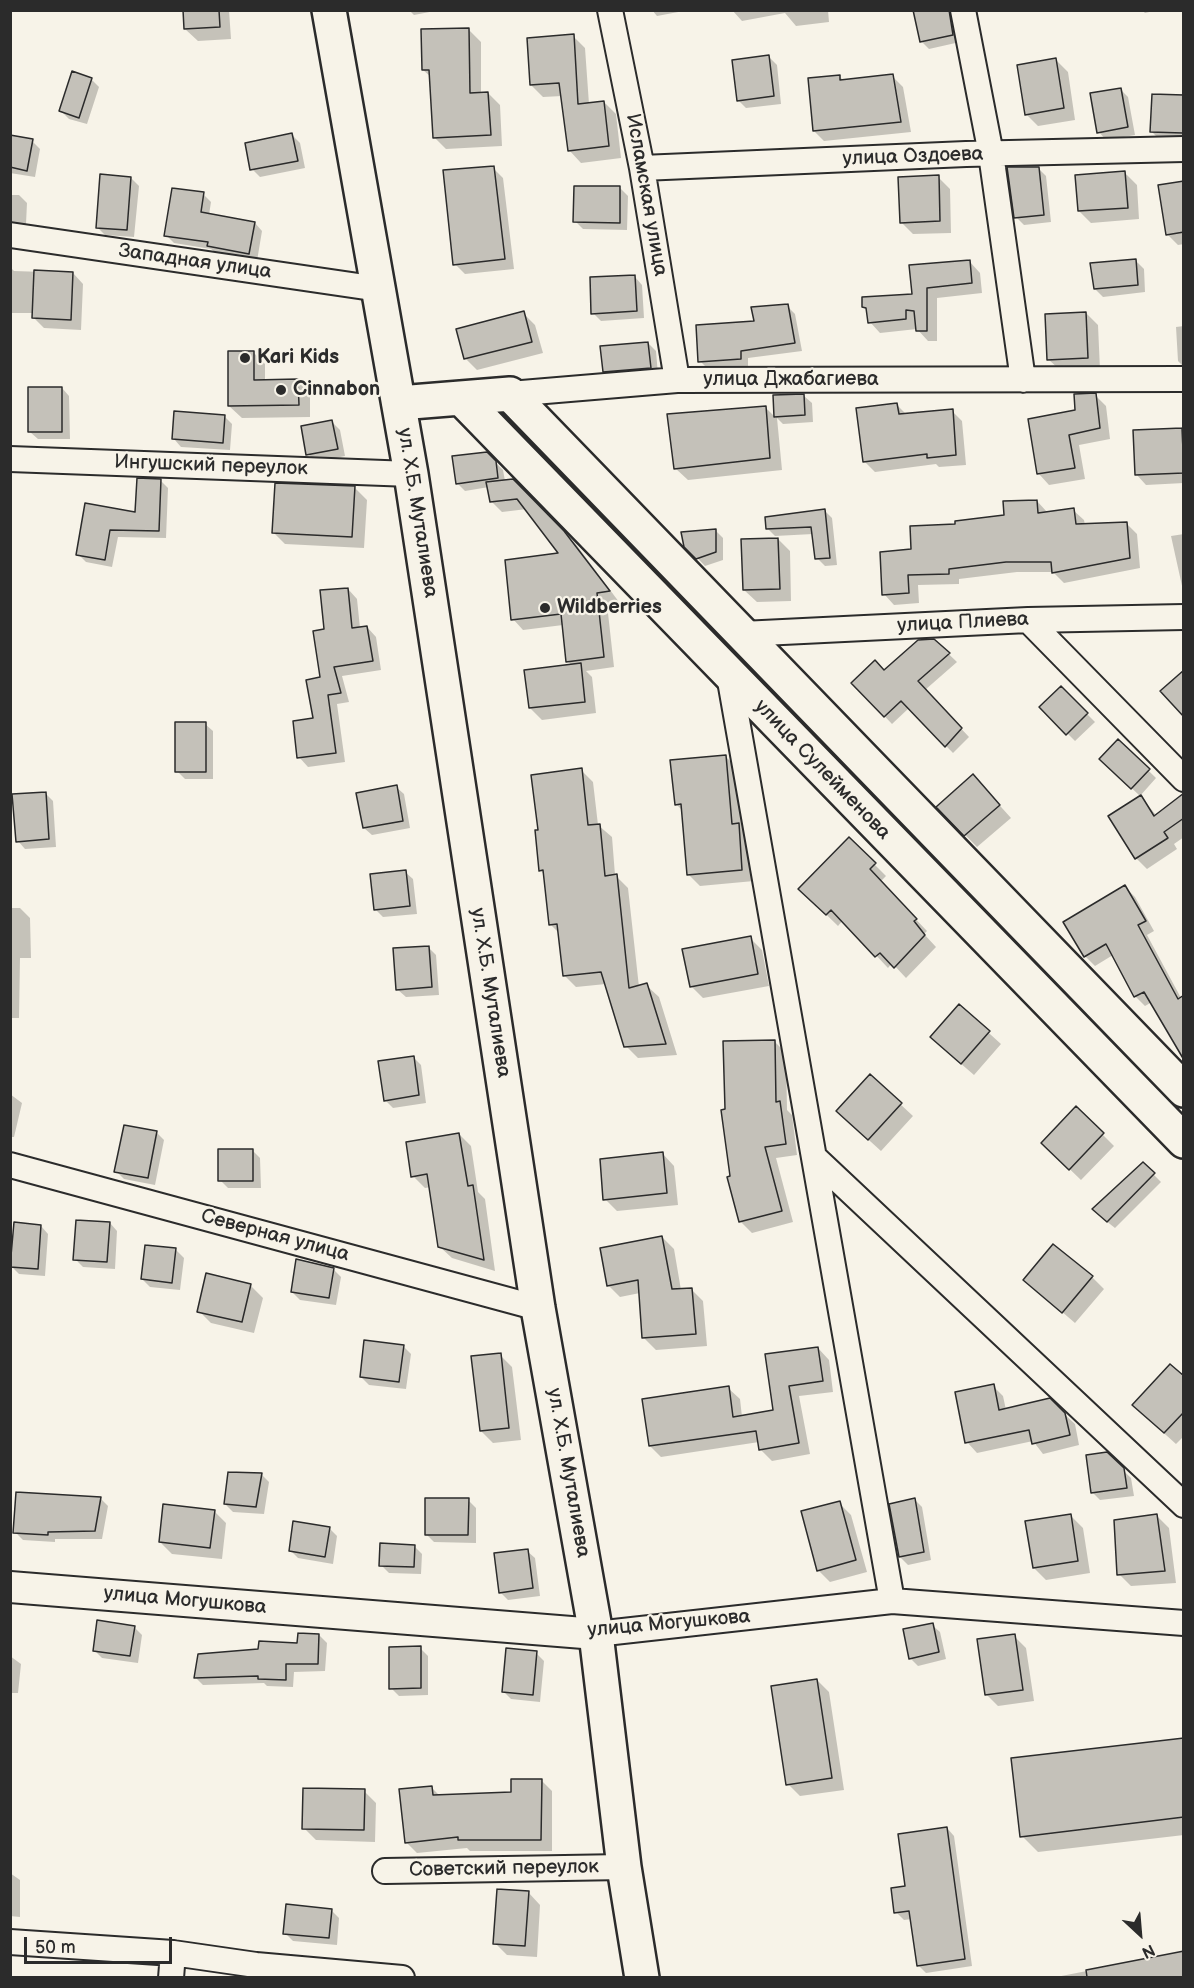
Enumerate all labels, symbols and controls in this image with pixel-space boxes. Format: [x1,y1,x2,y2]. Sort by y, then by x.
street label: Исламская улица [620,112,672,278]
street label: улица Оздоева [842,143,984,171]
street label: Западная улица [117,239,273,285]
place label: Kari Kids [257,346,339,370]
marker: Kari Kids [238,351,252,365]
street label: улица Джабагиева [703,368,879,392]
place label: Cinnabon [293,378,380,402]
marker: Cinnabon [274,383,288,397]
street label: ул. Х.Б. Муталиева [392,426,442,600]
street label: Ингушский переулок [114,451,308,481]
place label: Wildberries [557,596,662,620]
marker: Wildberries [538,601,552,615]
street label: улица Плиева [897,608,1029,638]
street label: улица Сулейменова [749,695,895,845]
street label: ул. Х.Б. Муталиева [465,906,515,1080]
street label: Северная улица [198,1205,352,1267]
street label: ул. Х.Б. Муталиева [541,1386,595,1560]
street label: улица Могушкова [103,1582,267,1620]
street label: улица Могушкова [587,1605,751,1643]
street label: Советский переулок [409,1855,599,1883]
north arrow [1110,1904,1170,1964]
scale bar [27,1925,176,1963]
text: 50 m [35,1937,76,1958]
text: N [1139,1939,1158,1962]

